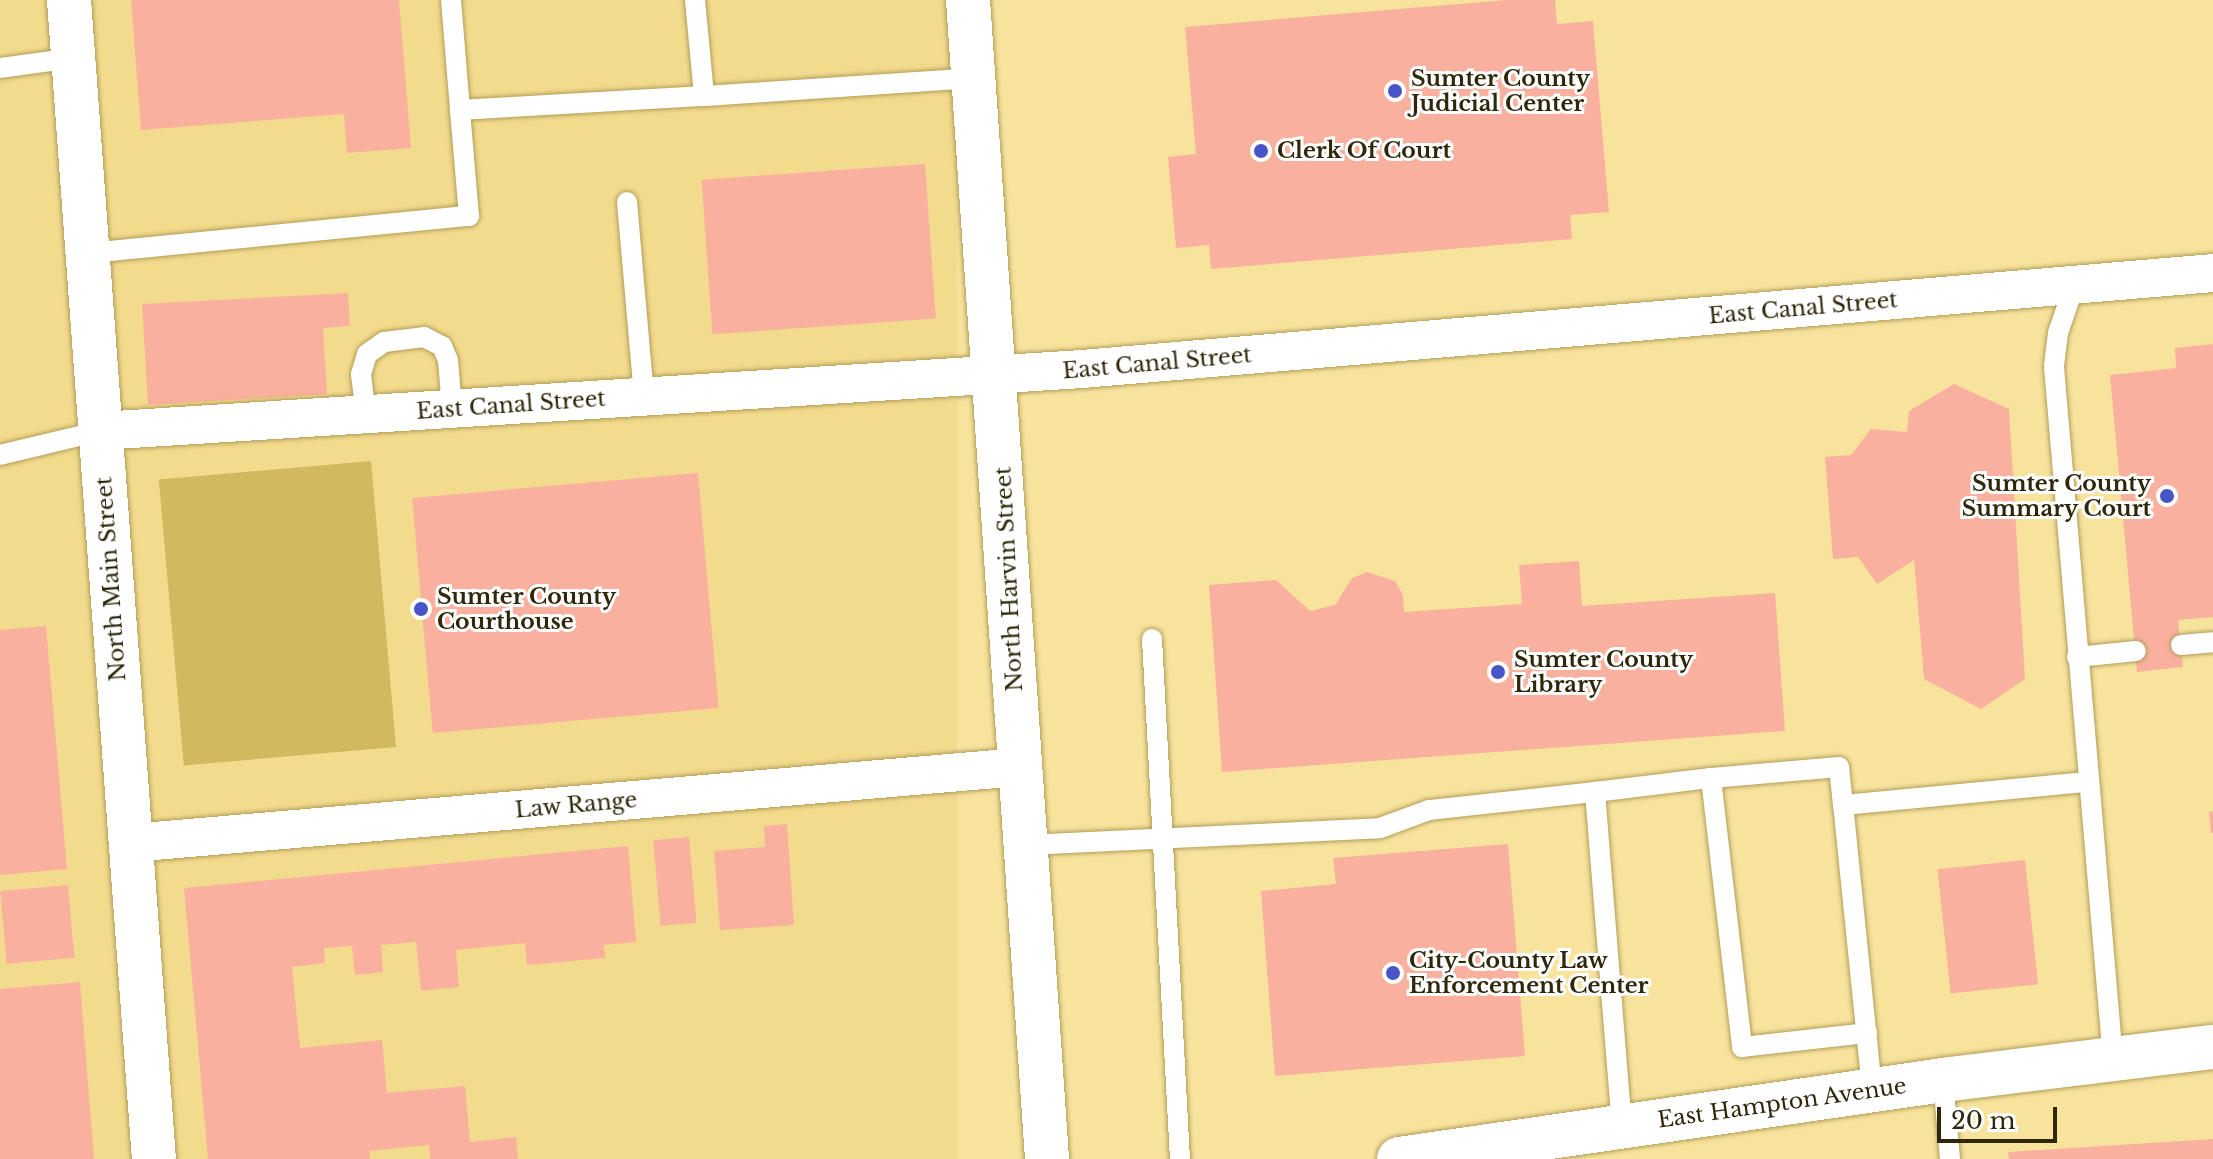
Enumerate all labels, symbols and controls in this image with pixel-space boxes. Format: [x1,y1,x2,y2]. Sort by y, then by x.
place label: Sumter County Judicial Center [1411,65,1590,116]
marker: Sumter County Judicial Center [1386,82,1404,100]
place label: Clerk Of Court [1277,138,1451,164]
marker: Clerk Of Court [1252,142,1270,160]
street label: East Canal Street [1707,287,1899,329]
street label: East Canal Street [1061,342,1253,384]
street label: East Canal Street [416,385,606,425]
street label: North Harvin Street [990,466,1028,692]
place label: Sumter County Summary Court [1961,470,2151,522]
street label: North Main Street [91,476,131,682]
marker: Sumter County Summary Court [2158,487,2176,505]
place label: Sumter County Courthouse [437,583,616,634]
marker: Sumter County Courthouse [412,600,430,618]
place label: Sumter County Library [1514,646,1693,698]
marker: Sumter County Library [1489,663,1507,681]
street label: Law Range [514,786,638,824]
place label: City-County Law Enforcement Center [1409,947,1648,998]
marker: City-County Law Enforcement Center [1384,964,1402,982]
street label: East Hampton Avenue [1655,1072,1909,1134]
scale bar [1941,1091,2061,1141]
text: 20 m [1951,1106,2016,1135]

